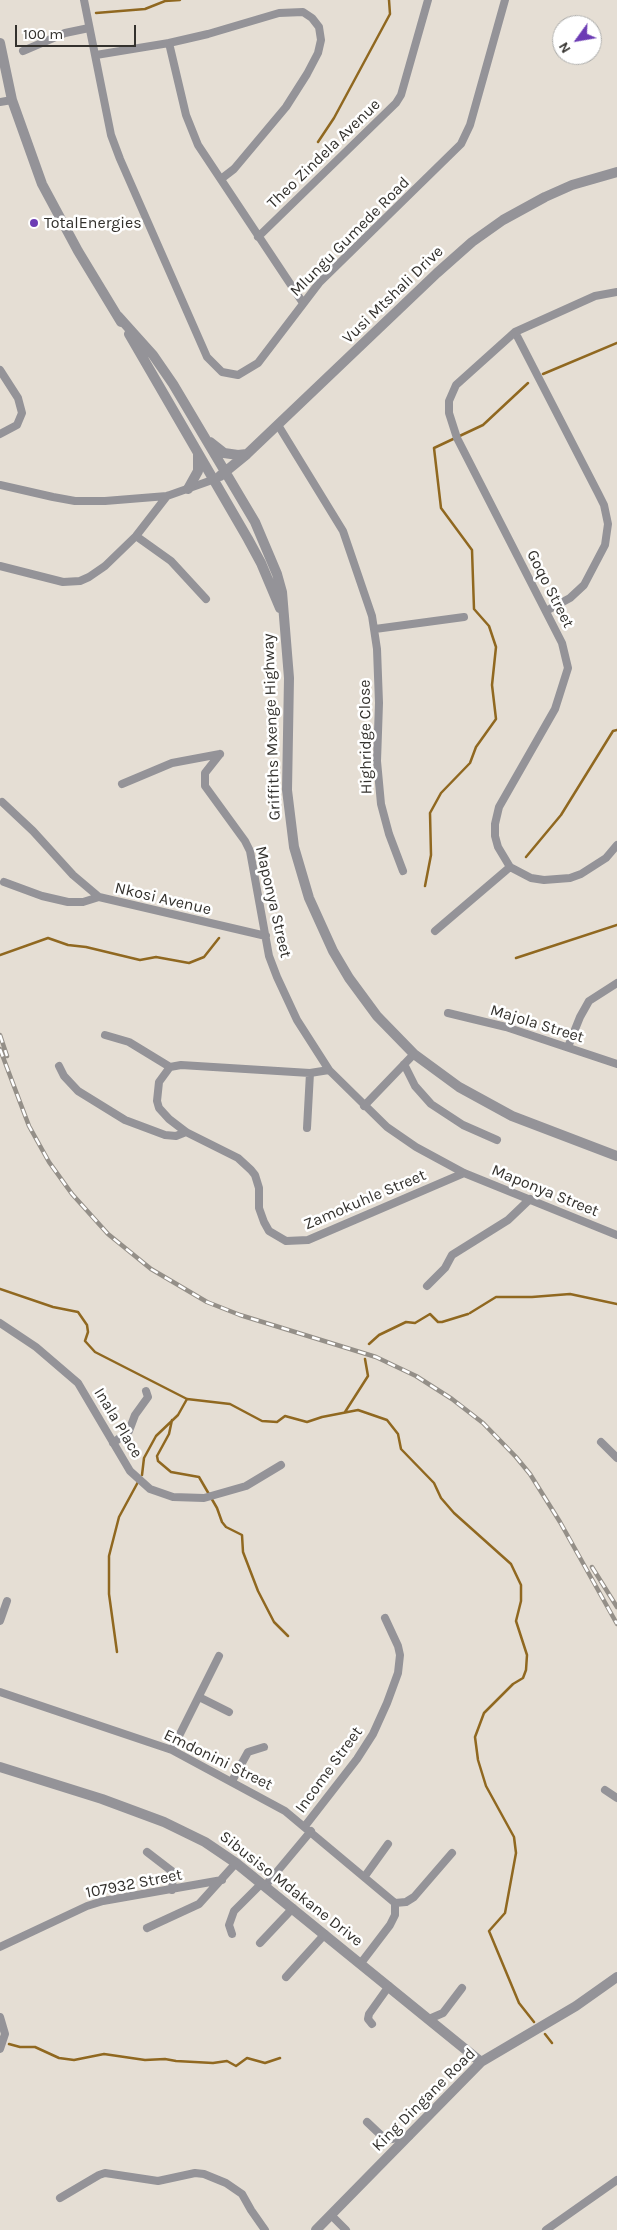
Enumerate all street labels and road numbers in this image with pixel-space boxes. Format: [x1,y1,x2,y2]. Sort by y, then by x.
street label: Theo Zindela Avenue [263,95,385,213]
street label: Mlungu Gumede Road [286,173,414,301]
street label: Vusi Mtshali Drive [339,242,447,348]
street label: Goqo Street [522,547,578,631]
street label: Griffiths Mxenge Highway [259,633,285,821]
street label: Highridge Close [355,679,377,795]
street label: Maponya Street [251,844,295,960]
street label: Nkosi Avenue [113,879,213,919]
street label: Majola Street [488,1001,586,1047]
street label: Maponya Street [489,1161,601,1221]
street label: Zamokuhle Street [301,1166,429,1234]
street label: Inala Place [90,1384,146,1462]
street label: Income Street [291,1723,367,1817]
street label: Emdonini Street [160,1725,276,1795]
street label: Sibusiso Mdakane Drive [216,1827,366,1951]
street label: 107932 Street [84,1865,184,1903]
street label: King Dingane Road [368,2044,480,2156]

